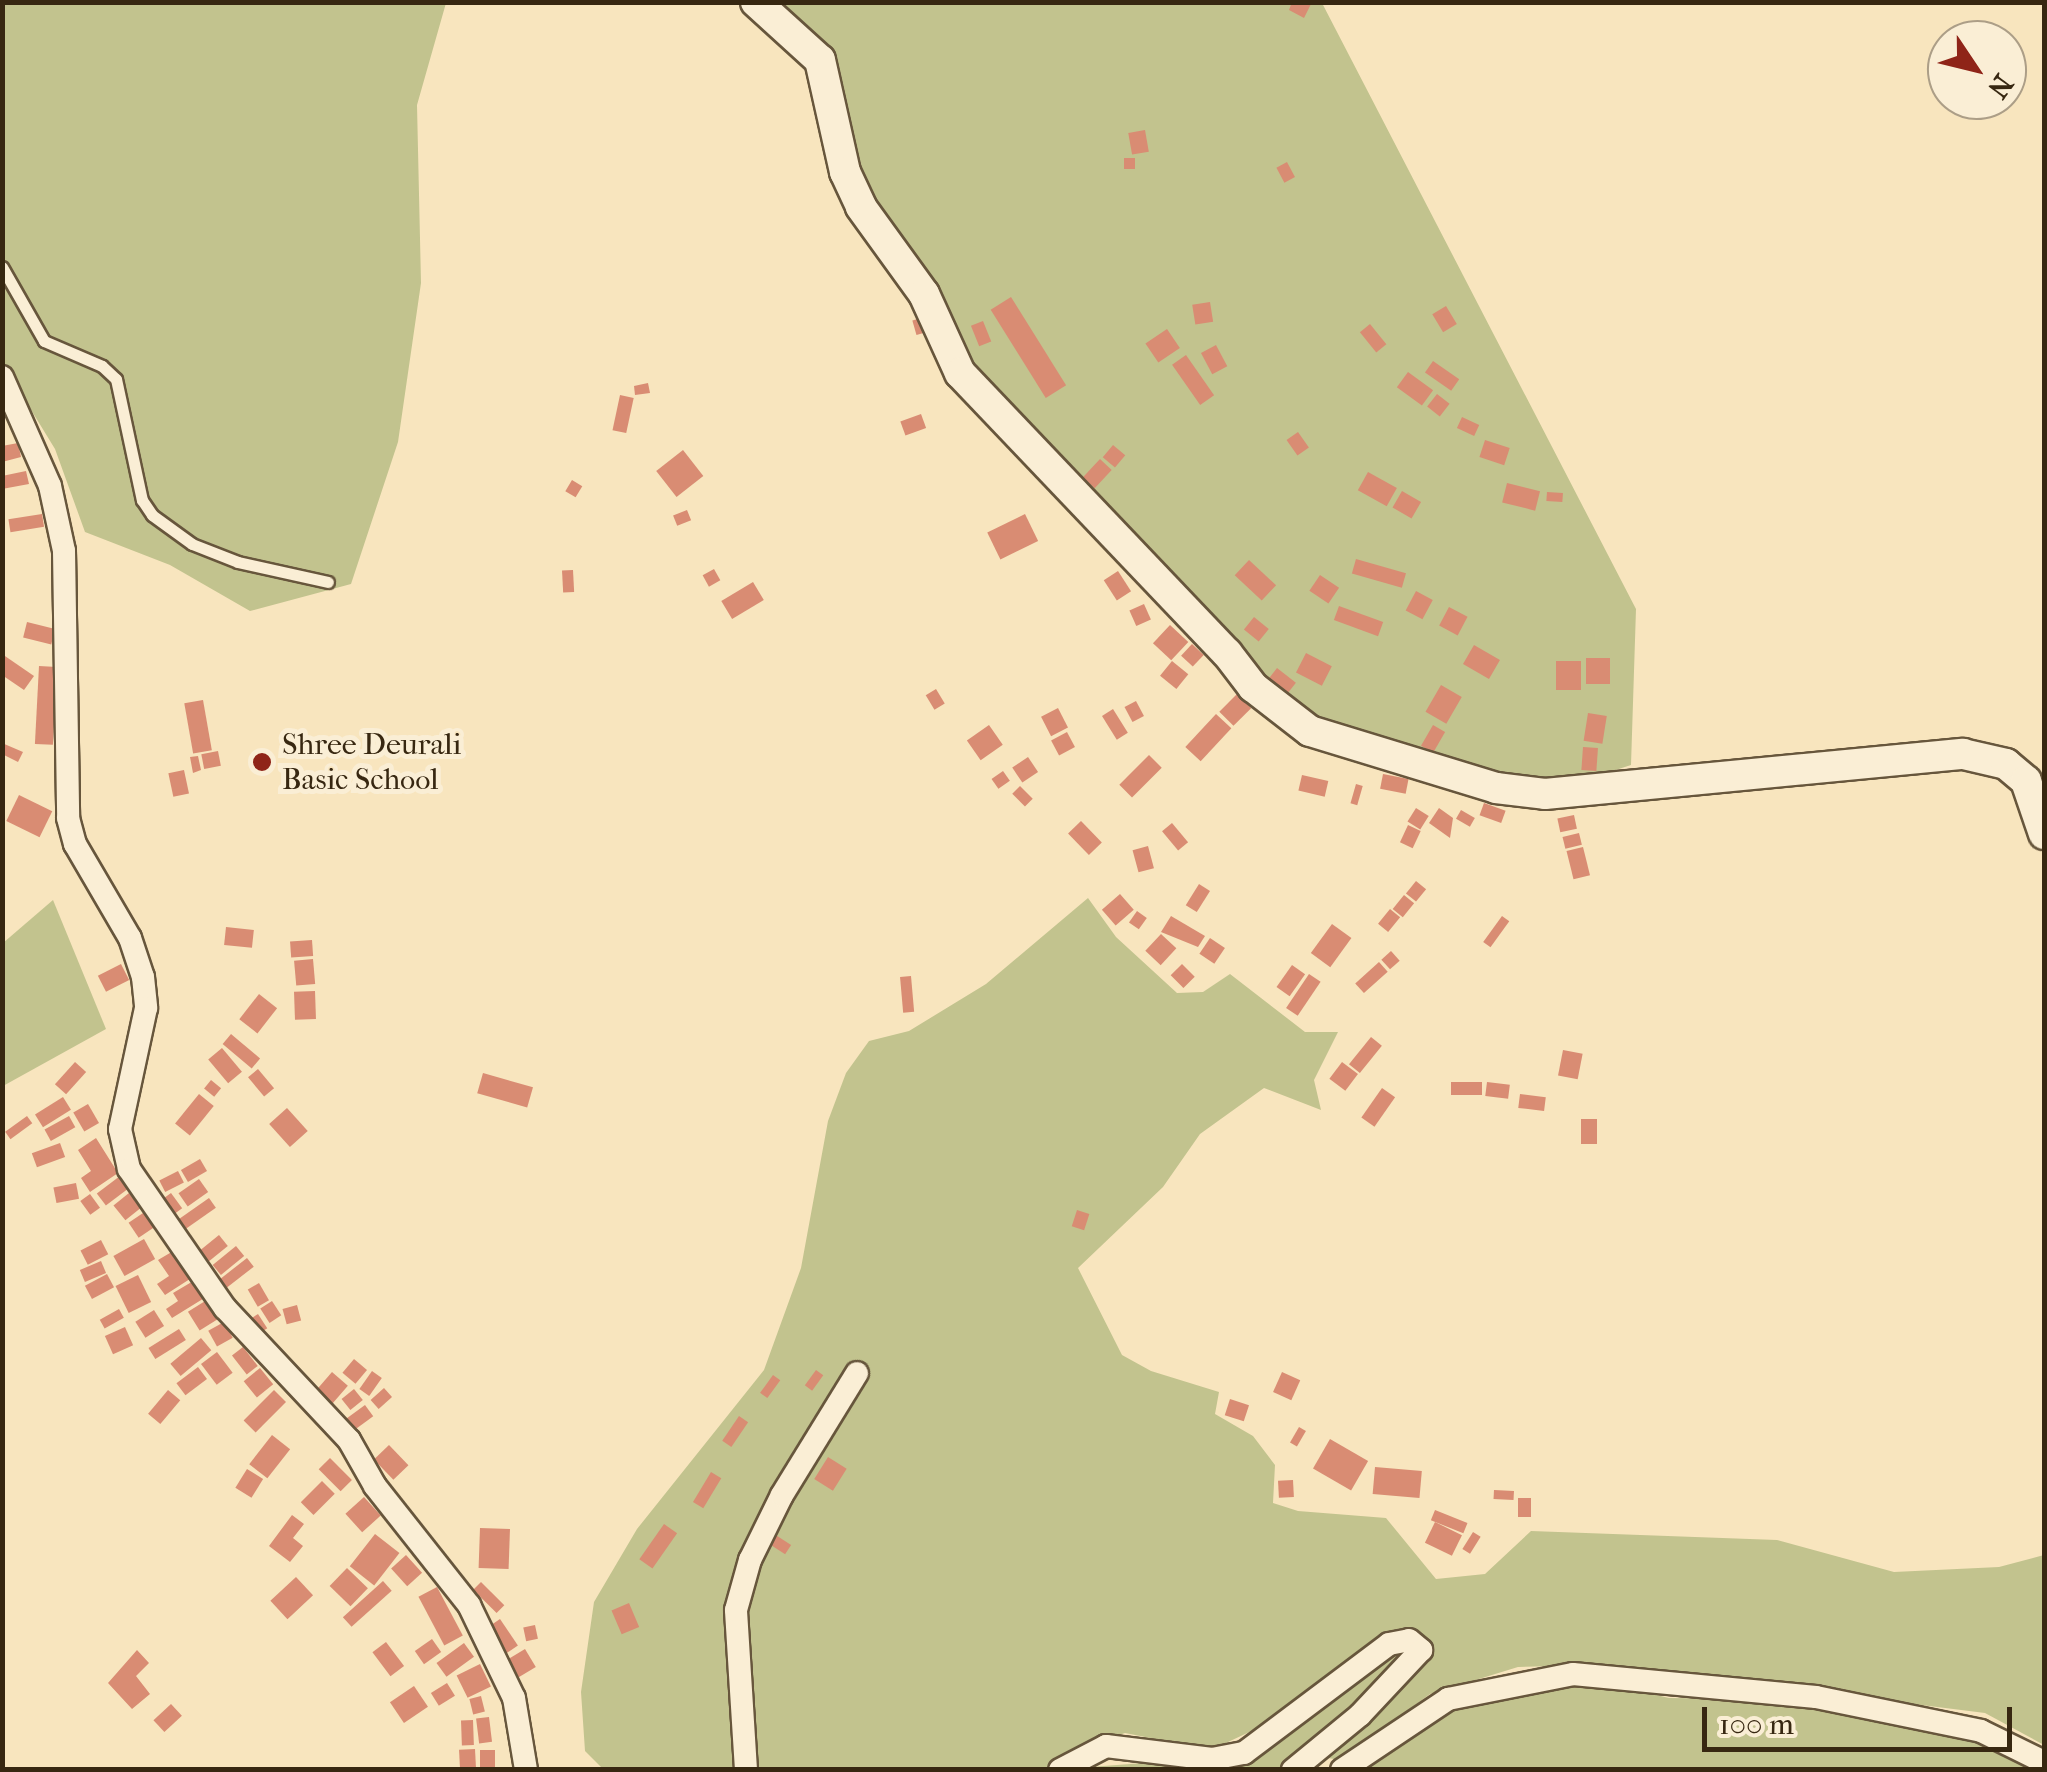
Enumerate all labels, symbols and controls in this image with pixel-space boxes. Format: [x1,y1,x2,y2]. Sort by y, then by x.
north arrow [1927,20,2027,120]
text: N [1981,68,2020,105]
place label: Shree Deurali Basic School [282,727,461,798]
marker: Shree Deurali Basic School [251,751,273,773]
scale bar [1707,1687,2017,1749]
text: 100 m [1719,1707,1794,1742]

